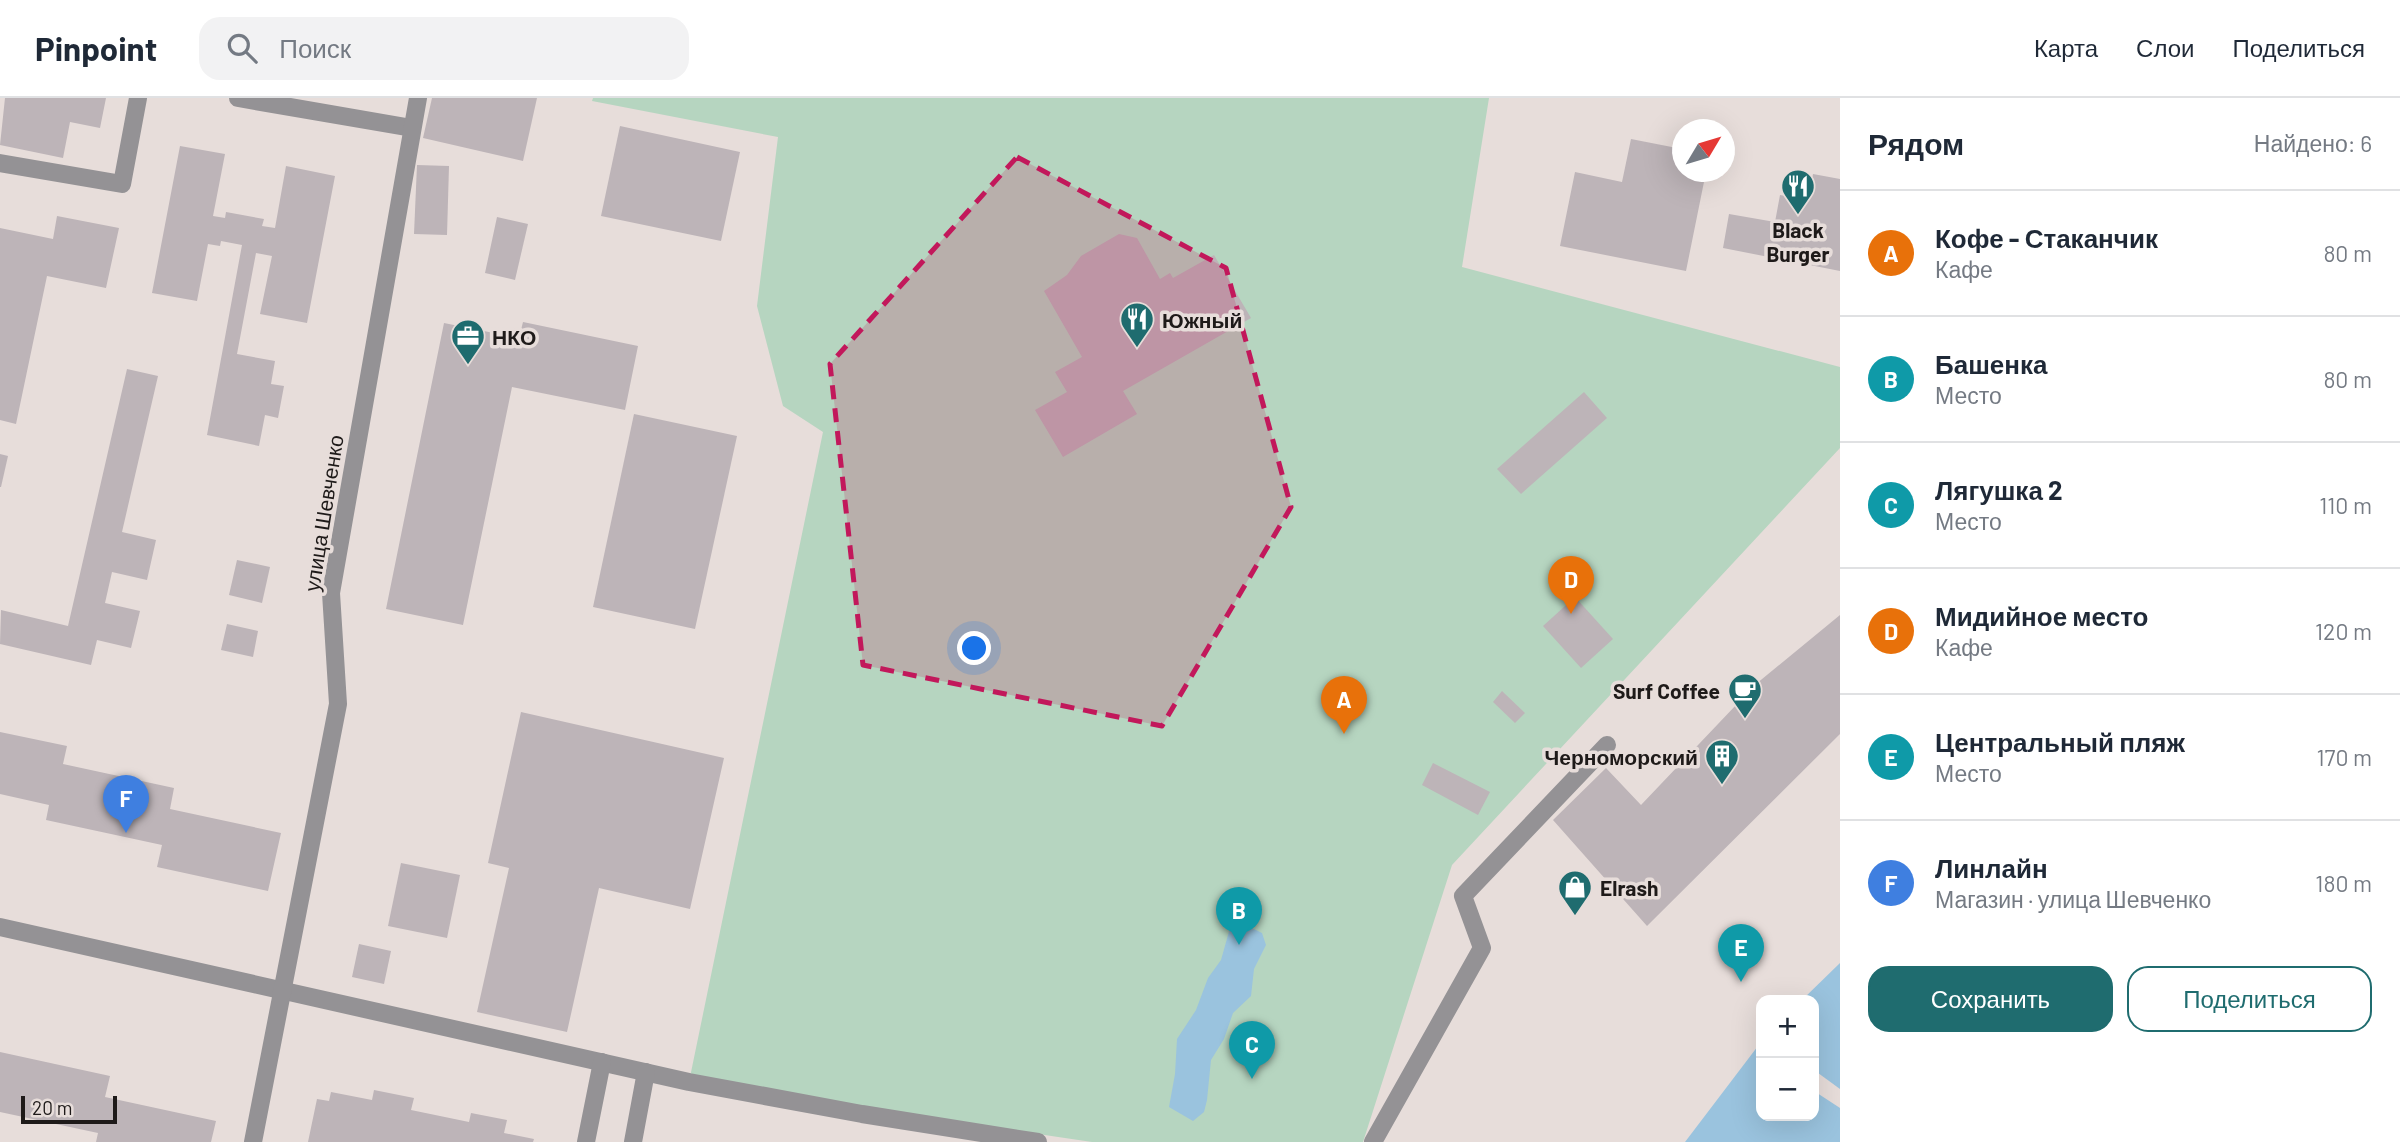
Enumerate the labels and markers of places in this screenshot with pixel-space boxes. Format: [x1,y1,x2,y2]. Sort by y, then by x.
restaurant icon: Black Burger [1779,167,1817,216]
place label: Black Burger [1766,217,1830,266]
restaurant icon: Южный [1118,300,1156,349]
place label: Южный [1162,307,1242,332]
office icon: НКО [449,317,487,366]
place label: НКО [492,324,536,349]
pin: D [1548,556,1594,614]
cafe icon: Surf Coffee [1726,671,1764,720]
pin: A [1321,676,1367,734]
place label: Surf Coffee [1613,678,1720,703]
building icon: Черноморский [1703,737,1741,786]
place label: Черноморский [1545,744,1698,769]
pin: F [103,775,149,833]
shop icon: Elrash [1556,868,1594,917]
place label: Elrash [1600,875,1658,900]
pin: B [1216,887,1262,945]
pin: E [1718,924,1764,982]
pin: C [1229,1021,1275,1079]

